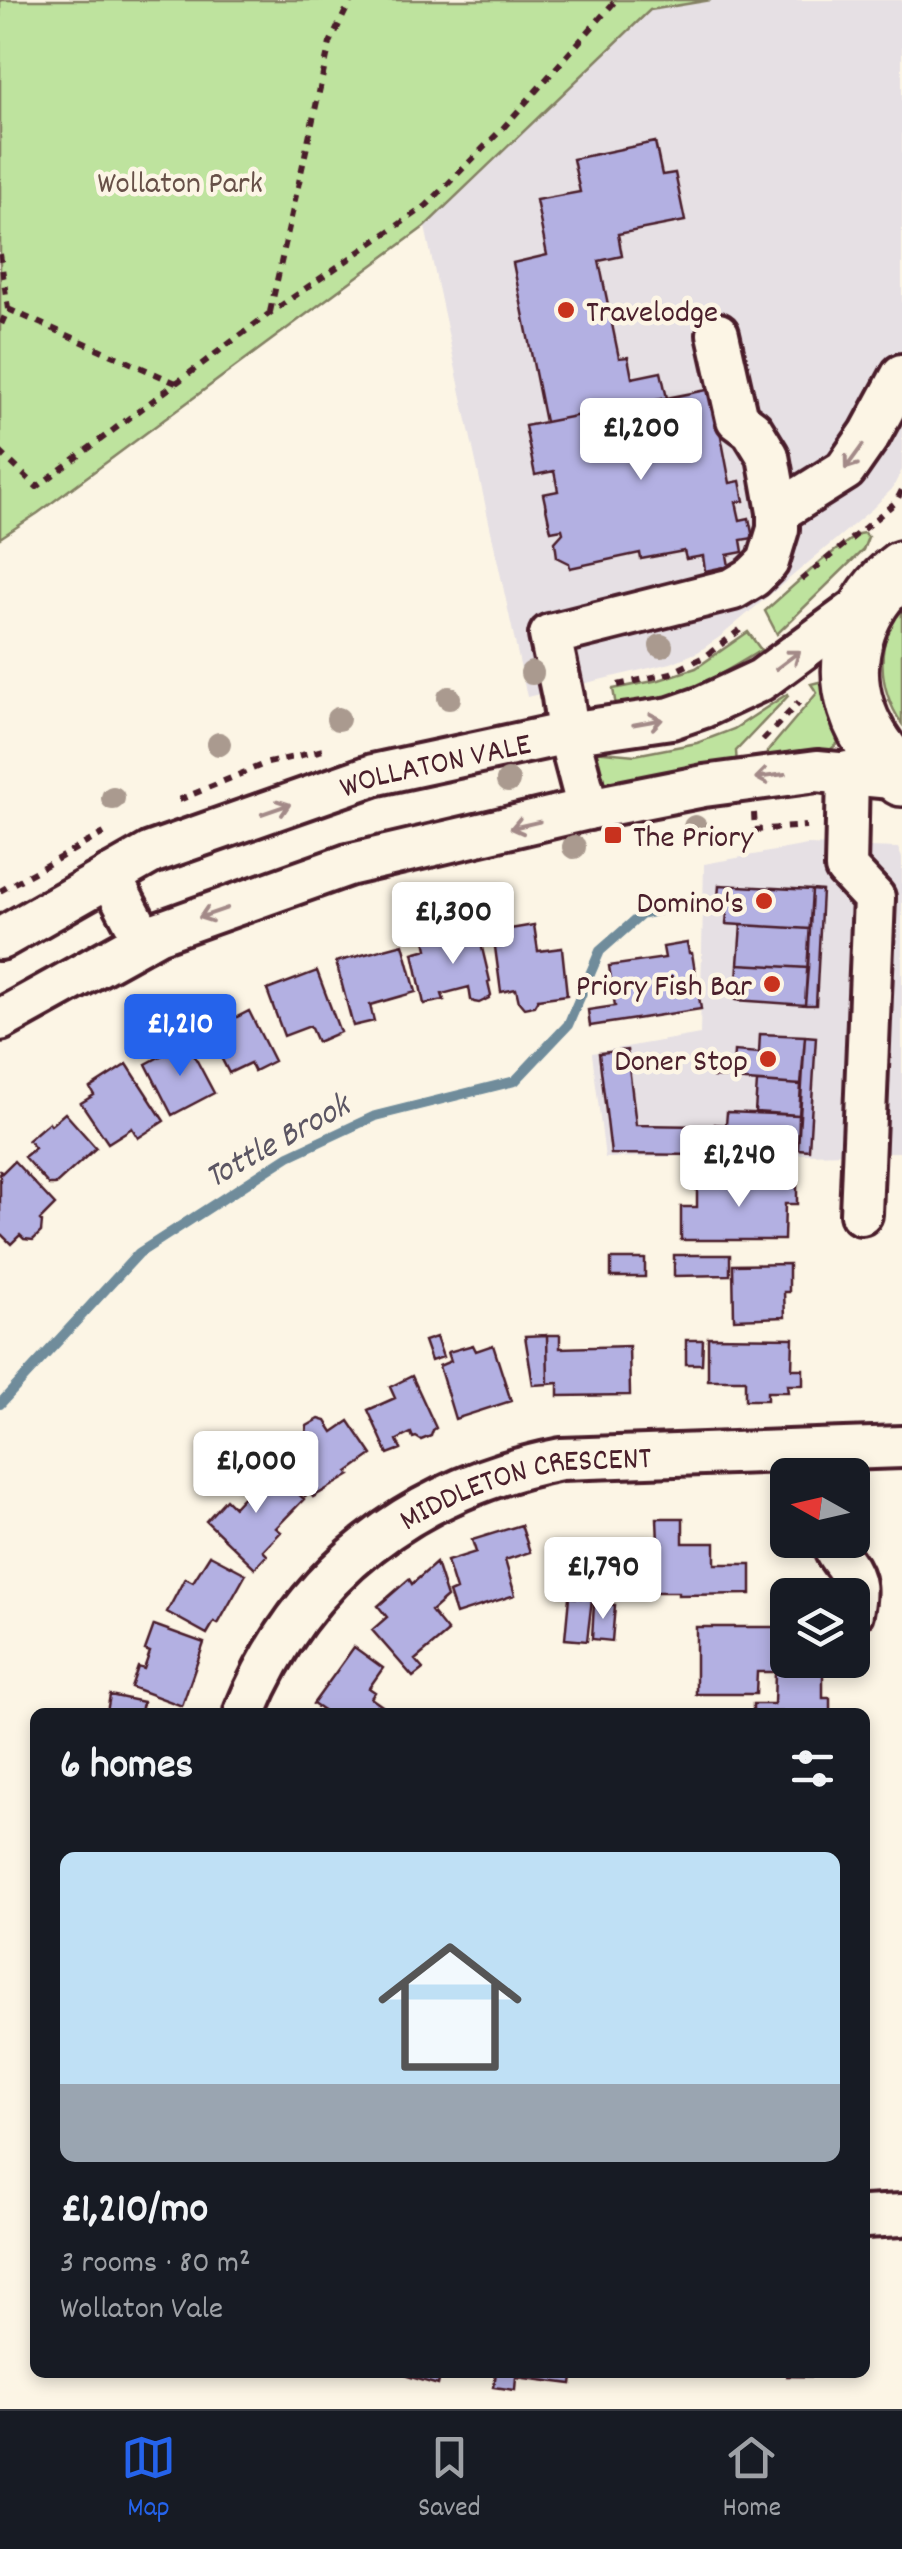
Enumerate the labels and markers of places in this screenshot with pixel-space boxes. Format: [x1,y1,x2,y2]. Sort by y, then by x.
place label: Travelodge [586,292,718,338]
marker: Travelodge [555,299,577,321]
pin: £1,200 [560,398,722,483]
place label: The Priory [633,817,754,863]
marker: The Priory [602,824,624,846]
pin: £1,300 [372,882,534,967]
place label: Domino's [637,883,744,929]
marker: Domino's [753,890,775,912]
place label: Priory Fish Bar [576,966,752,1012]
marker: Priory Fish Bar [761,973,783,995]
pin: £1,210 [99,994,261,1079]
place label: Doner Stop [614,1041,748,1087]
marker: Doner Stop [757,1048,779,1070]
pin: £1,240 [658,1125,820,1210]
pin: £1,000 [175,1431,337,1516]
pin: £1,790 [522,1537,684,1622]

